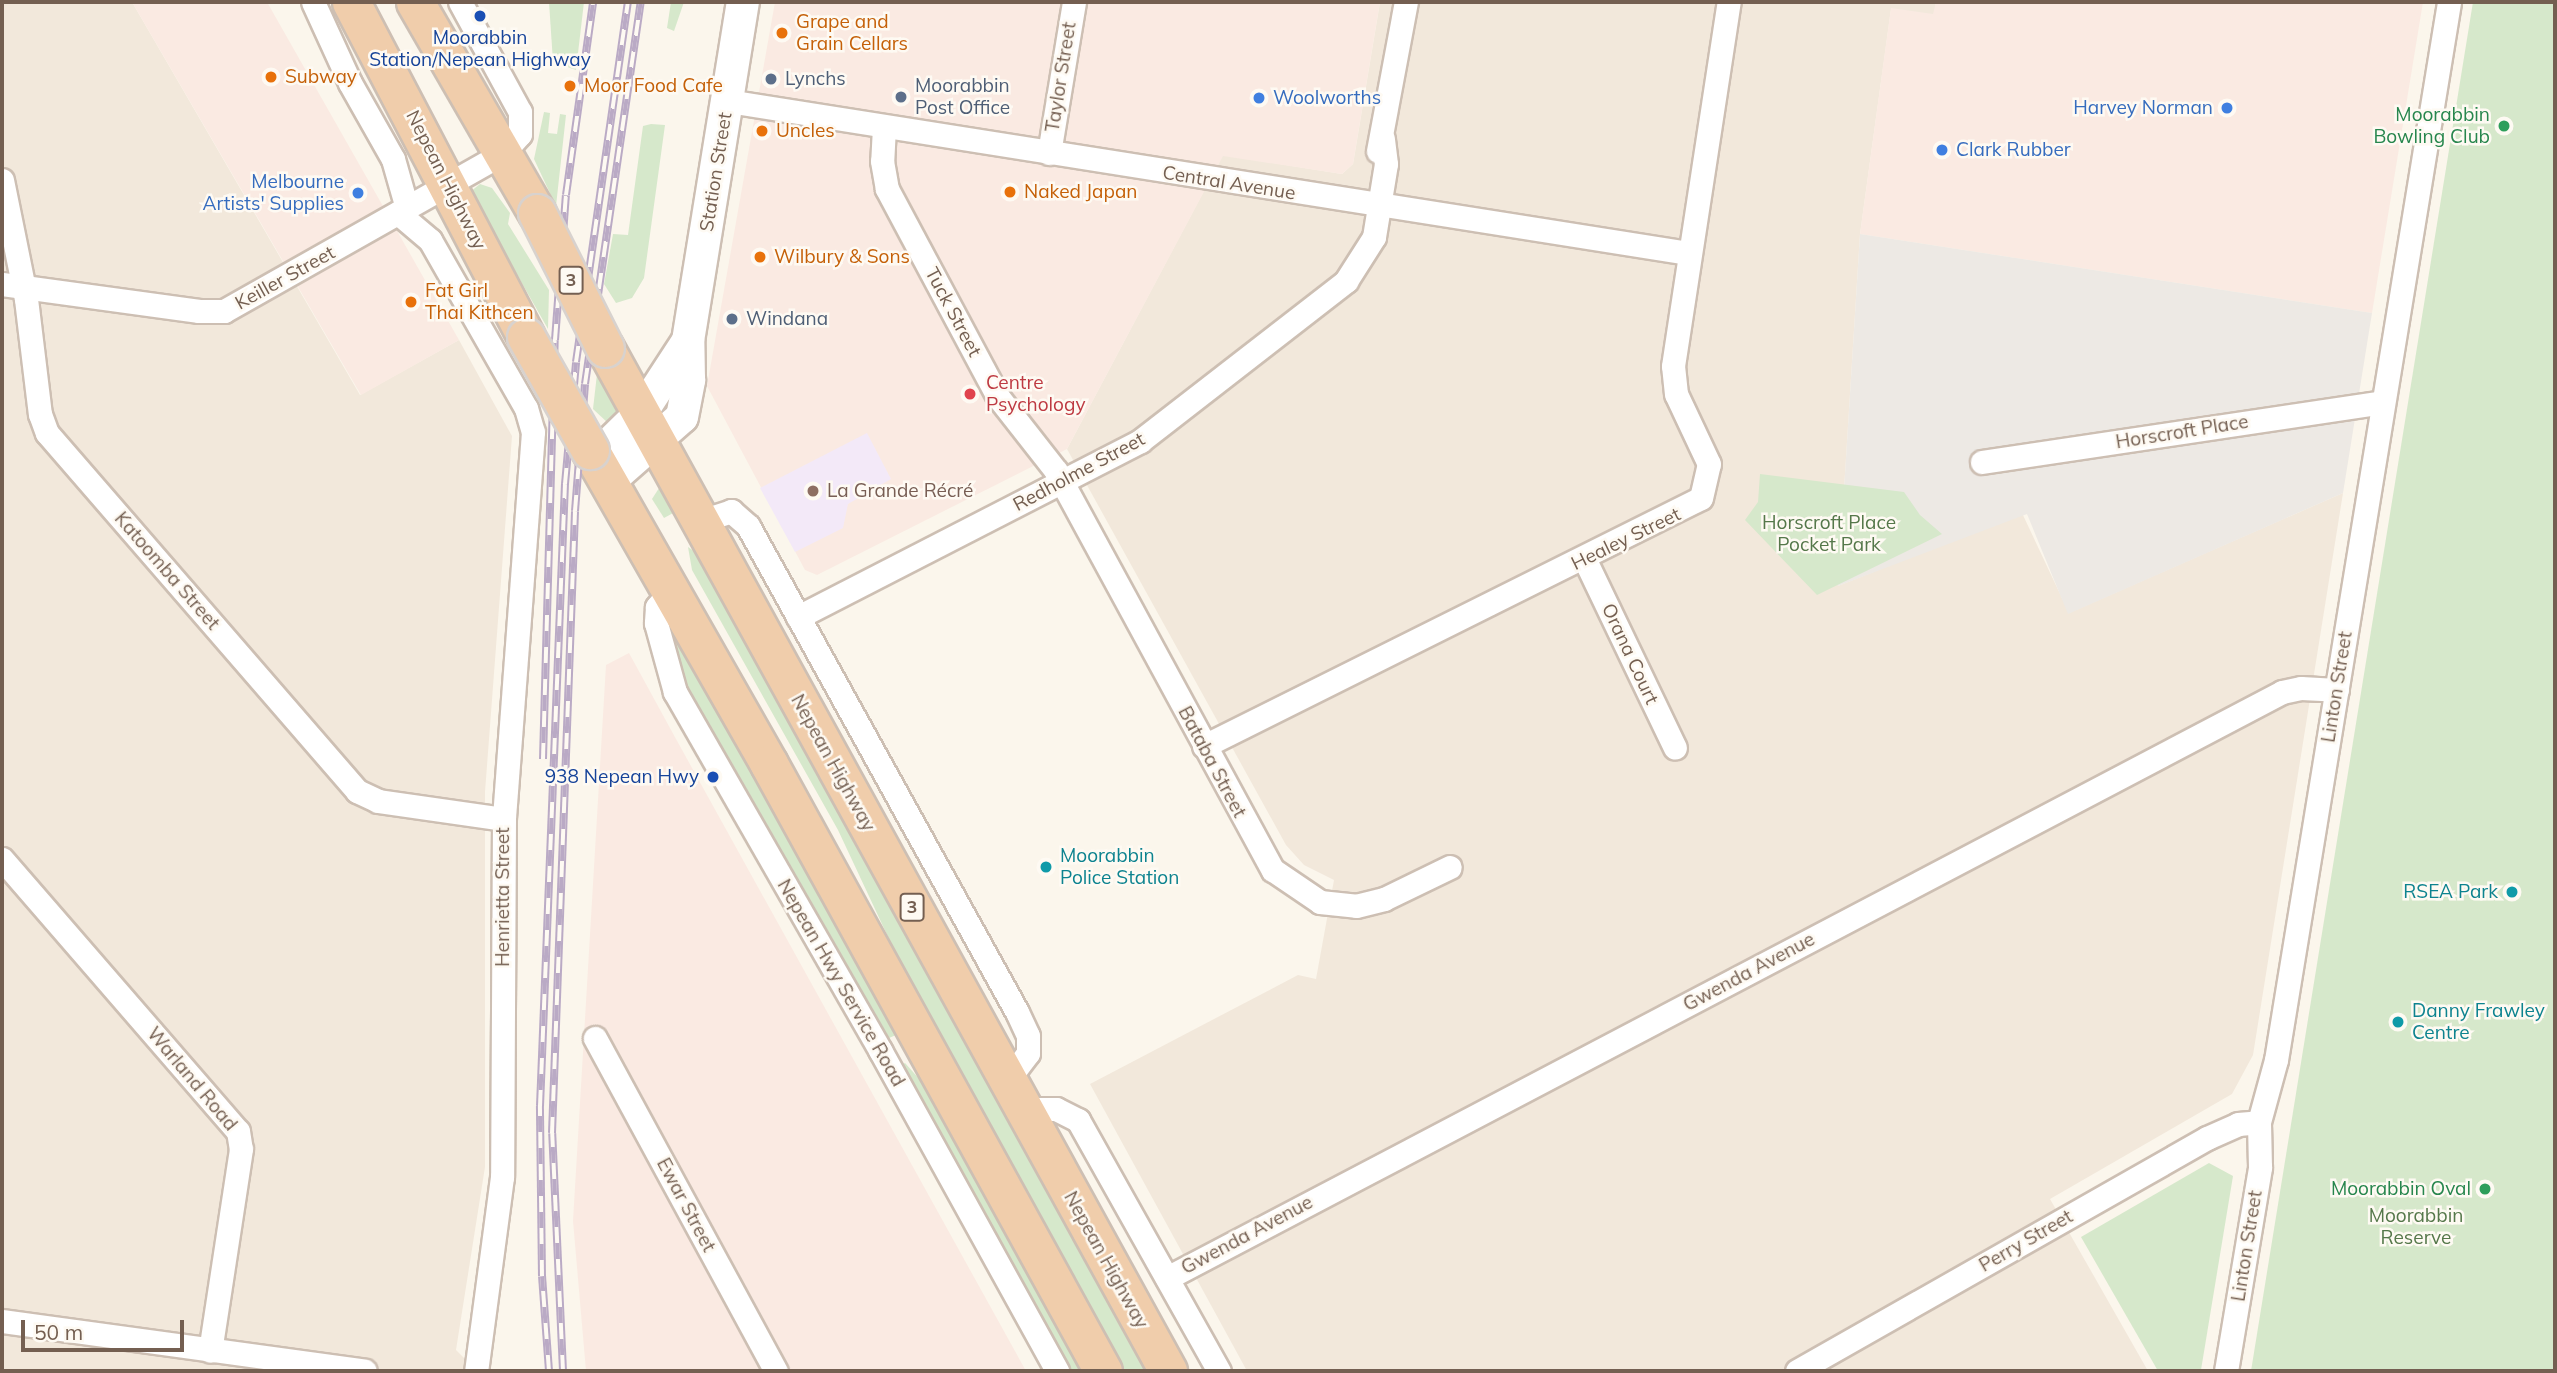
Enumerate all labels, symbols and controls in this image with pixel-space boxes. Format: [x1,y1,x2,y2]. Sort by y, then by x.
marker: Moorabbin Station/Nepean Highway [472,8,488,24]
place label: Grape and Grain Cellars [796,11,908,55]
street label: Taylor Street [1041,20,1081,134]
marker: Grape and Grain Cellars [774,25,790,41]
place label: Moorabbin Station/Nepean Highway [369,27,591,71]
place label: Subway [285,66,357,88]
place label: Lynchs [785,68,846,90]
marker: Subway [263,69,279,85]
marker: Lynchs [763,71,779,87]
place label: Moor Food Cafe [584,75,723,97]
place label: Moorabbin Post Office [915,75,1010,119]
marker: Moor Food Cafe [562,78,578,94]
place label: Woolworths [1273,87,1381,109]
marker: Moorabbin Post Office [893,89,909,105]
marker: Woolworths [1251,90,1267,106]
place label: Harvey Norman [2073,97,2213,119]
marker: Harvey Norman [2219,100,2235,116]
place label: Moorabbin Bowling Club [2373,104,2490,148]
street label: Nepean Highway [401,107,491,253]
street label: Station Street [695,111,737,233]
marker: Moorabbin Bowling Club [2496,118,2512,134]
place label: Uncles [776,120,835,142]
marker: Uncles [754,123,770,139]
place label: Clark Rubber [1956,139,2071,161]
marker: Clark Rubber [1934,142,1950,158]
street label: Central Avenue [1161,161,1297,205]
place label: Melbourne Artists' Supplies [202,171,344,215]
place label: Naked Japan [1024,181,1137,203]
marker: Naked Japan [1002,184,1018,200]
marker: Melbourne Artists' Supplies [350,185,366,201]
street label: Keiller Street [231,241,339,315]
place label: Wilbury & Sons [774,246,910,268]
marker: Wilbury & Sons [752,249,768,265]
street label: Tuck Street [920,263,986,361]
road number: 3 [557,266,585,294]
place label: Fat Girl Thai Kithcen [425,280,534,324]
marker: Fat Girl Thai Kithcen [403,294,419,310]
place label: Windana [746,308,828,330]
marker: Windana [724,311,740,327]
place label: Centre Psychology [986,372,1086,416]
marker: Centre Psychology [960,384,980,404]
street label: Horscroft Place [2114,410,2250,454]
street label: Redholme Street [1009,428,1149,516]
place label: La Grande Récré [827,480,973,502]
marker: La Grande Récré [805,483,821,499]
street label: Healey Street [1568,503,1684,575]
street label: Katoomba Street [110,507,224,635]
park label: Horscroft Place Pocket Park [1762,512,1896,556]
street label: Orana Court [1597,600,1663,708]
street label: Linton Street [2317,630,2357,744]
street label: Nepean Highway [786,691,880,835]
street label: Bataba Street [1173,702,1251,822]
place label: 938 Nepean Hwy [545,766,699,788]
marker: 938 Nepean Hwy [705,769,721,785]
street label: Henrietta Street [492,827,514,967]
place label: Moorabbin Police Station [1060,845,1179,889]
marker: Moorabbin Police Station [1038,859,1054,875]
street label: Nepean Hwy Service Road [772,875,910,1091]
place label: RSEA Park [2403,881,2498,903]
marker: RSEA Park [2504,884,2520,900]
road number: 3 [898,893,926,922]
street label: Gwenda Avenue [1679,928,1819,1016]
place label: Danny Frawley Centre [2412,1000,2545,1044]
marker: Danny Frawley Centre [2390,1014,2406,1030]
street label: Warland Road [142,1023,242,1135]
street label: Ewar Street [652,1154,720,1256]
place label: Moorabbin Oval [2331,1178,2471,1200]
marker: Moorabbin Oval [2477,1181,2493,1197]
street label: Nepean Highway [1059,1188,1153,1332]
street label: Linton Street [2227,1189,2267,1303]
street label: Gwenda Avenue [1177,1191,1317,1279]
street label: Perry Street [1975,1205,2077,1277]
park label: Moorabbin Reserve [2369,1205,2463,1249]
scale bar [24,1306,187,1350]
text: 50 m [34,1319,83,1345]

